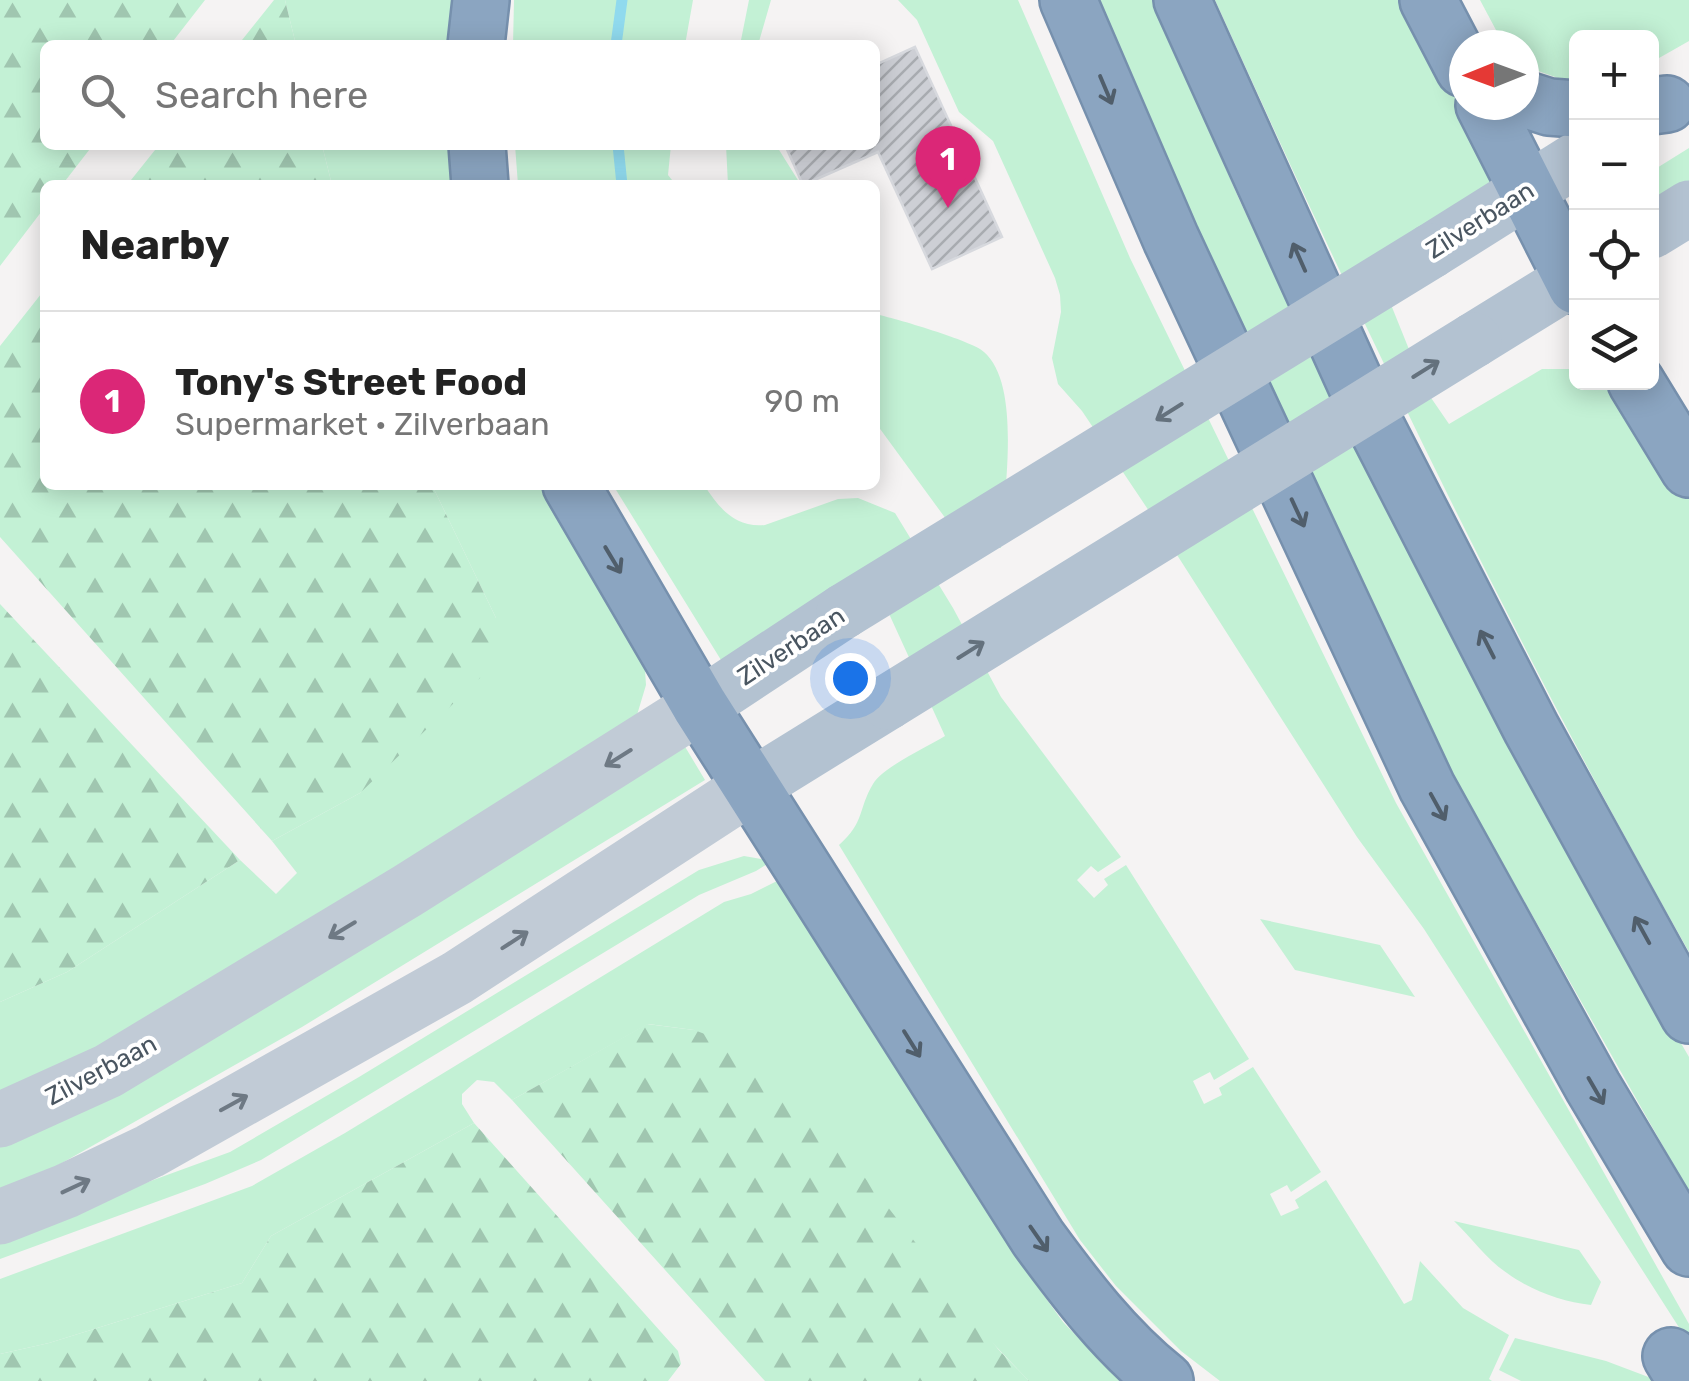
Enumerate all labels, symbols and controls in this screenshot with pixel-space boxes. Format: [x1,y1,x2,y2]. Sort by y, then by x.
north arrow [1449,30,1539,120]
map controls [1569,30,1659,390]
button: + [1569,30,1659,120]
search box [40,40,880,150]
icon: search [75,68,130,123]
text: Search here [155,72,368,118]
one-way arrow [1098,74,1116,104]
button: − [1569,120,1659,210]
pin: 1 [916,126,980,208]
street label: Zilverbaan [1421,175,1539,265]
button: locate [1569,210,1659,300]
text: Nearby [80,220,230,270]
one-way arrow [1289,242,1307,273]
button: layers [1569,300,1659,390]
text: Tony's Street Food [175,359,527,405]
one-way arrow [1411,359,1440,380]
text: 1 [105,382,120,420]
text: 90 m [764,382,840,420]
one-way arrow [1155,402,1183,422]
text: Supermarket · Zilverbaan [175,405,550,443]
one-way arrow [1290,497,1308,528]
one-way arrow [603,545,623,574]
street label: Zilverbaan [732,601,850,691]
one-way arrow [1477,629,1496,659]
one-way arrow [956,640,985,661]
your location [825,653,876,704]
one-way arrow [604,748,632,768]
one-way arrow [1428,791,1448,821]
one-way arrow [1631,915,1651,945]
one-way arrow [328,920,357,940]
one-way arrow [501,929,529,950]
street label: Zilverbaan [40,1029,162,1111]
one-way arrow [902,1029,923,1058]
one-way arrow [1586,1076,1606,1105]
one-way arrow [220,1093,248,1113]
one-way arrow [60,1176,90,1195]
one-way arrow [1028,1225,1049,1253]

